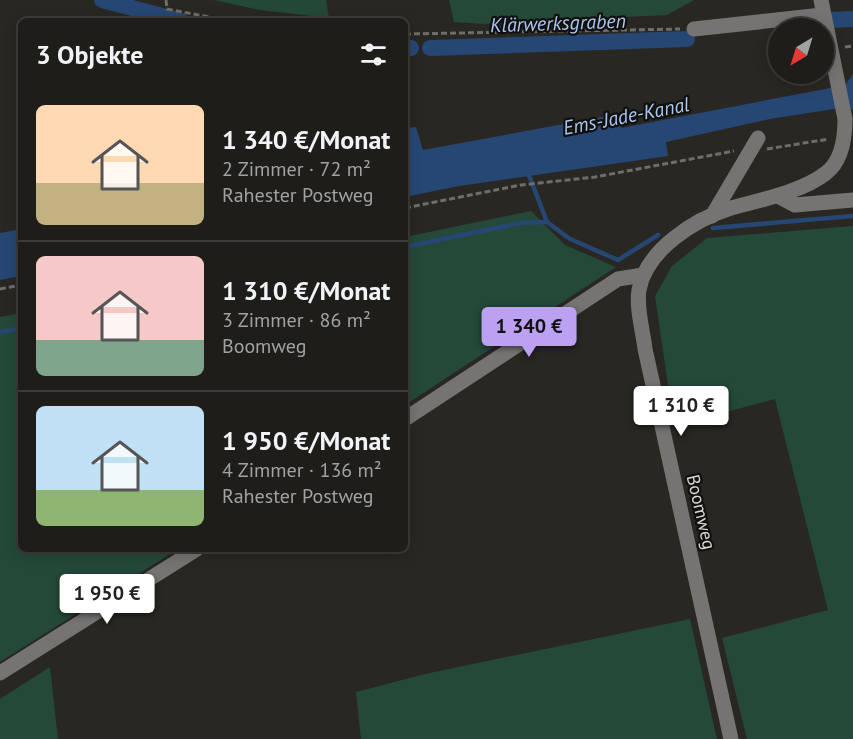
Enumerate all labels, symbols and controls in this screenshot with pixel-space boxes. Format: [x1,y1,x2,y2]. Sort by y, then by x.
water label: Klärwerksgraben [490,8,626,38]
north arrow [768,18,834,84]
map controls [768,18,834,84]
text: 3 Objekte [36,38,143,71]
icon: filters [357,38,390,71]
water label: Ems-Jade-Kanal [561,91,692,141]
text: 1 340 €/Monat [222,123,390,156]
icon: home [84,129,156,201]
text: 2 Zimmer · 72 m² [222,156,371,182]
text: Rahester Postweg [222,182,374,208]
text: 1 310 €/Monat [222,274,390,307]
icon: home [84,280,156,352]
text: 3 Zimmer · 86 m² [222,307,371,333]
pin: 1 340 € [474,307,584,358]
text: 1 340 € [496,313,562,339]
text: Boomweg [222,333,307,359]
pin: 1 310 € [626,386,736,437]
text: 1 310 € [648,392,714,418]
text: 1 950 €/Monat [222,424,390,457]
icon: home [84,430,156,502]
text: 4 Zimmer · 136 m² [222,457,382,483]
street label: Boomweg [682,472,721,552]
text: Rahester Postweg [222,483,374,509]
pin: 1 950 € [52,574,162,625]
text: 1 950 € [74,580,140,606]

